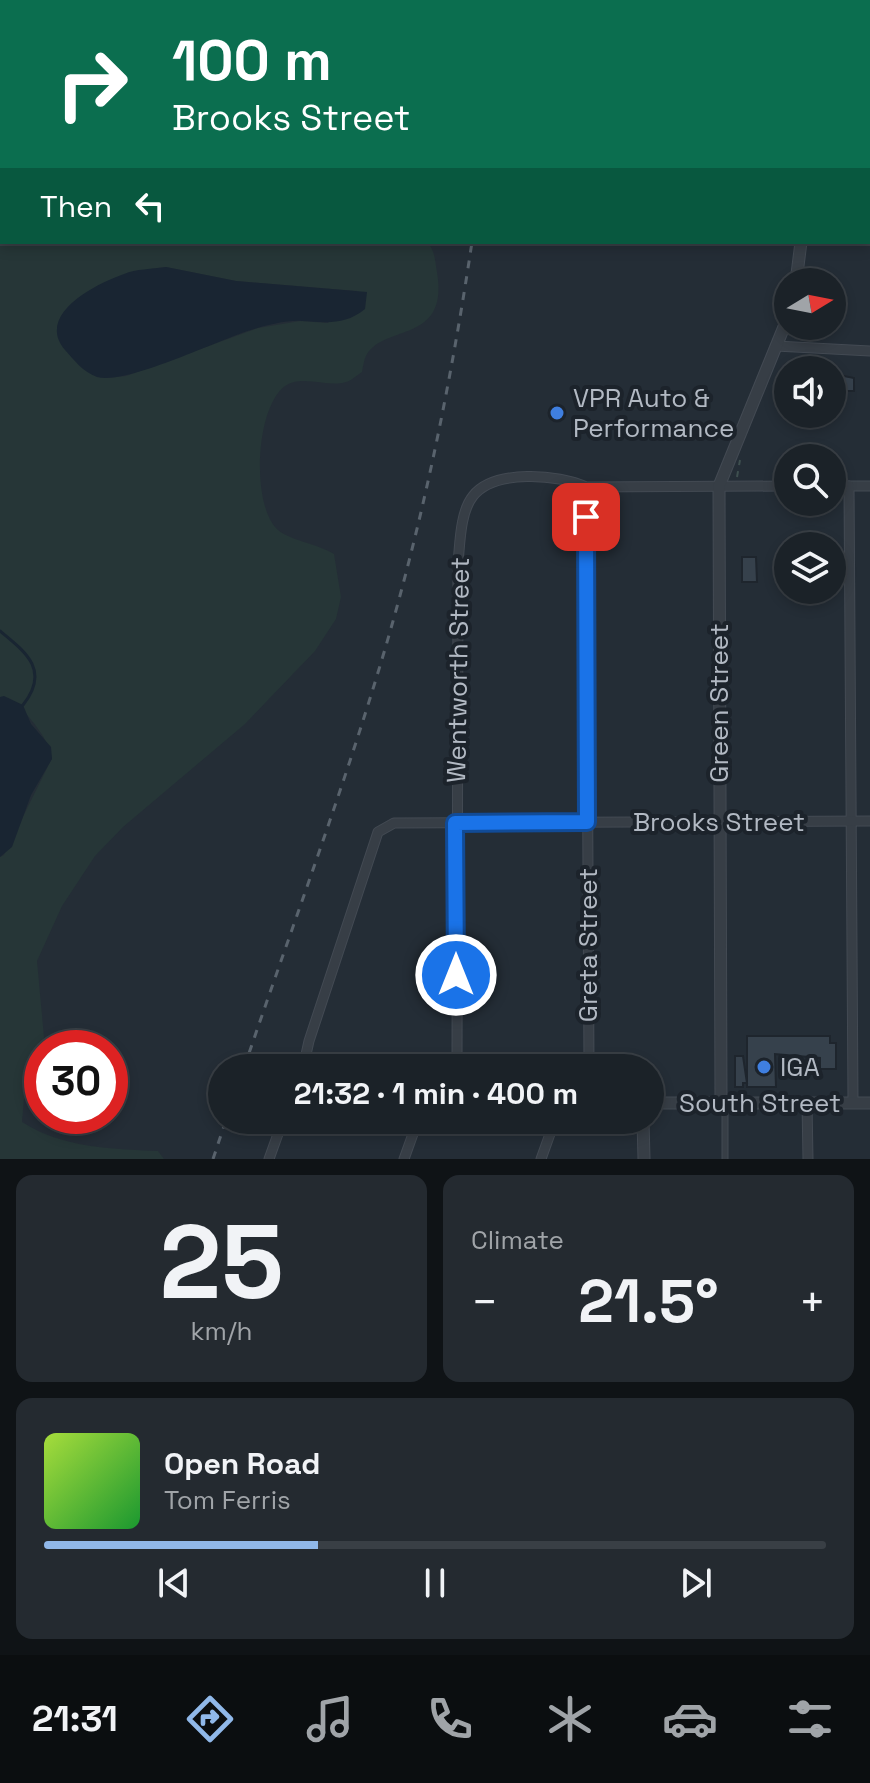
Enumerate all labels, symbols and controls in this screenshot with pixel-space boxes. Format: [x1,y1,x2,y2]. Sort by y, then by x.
text: 100 m [172,25,332,96]
icon: right [40,32,144,136]
text: Brooks Street [172,95,410,141]
icon: left [128,184,172,228]
text: Then [40,187,112,226]
north arrow [774,268,846,340]
map controls [774,268,846,604]
button: sound [774,356,846,428]
place label: VPR Auto & Performance [573,381,734,445]
marker: VPR Auto & Performance [548,404,566,422]
button: search [774,444,846,516]
pin [552,483,620,551]
icon: arrive [564,495,608,539]
button: layers [774,532,846,604]
street label: Wentworth Street [439,557,477,783]
street label: Green Street [702,623,736,783]
street label: Brooks Street [633,805,805,839]
street label: Greta Street [571,868,605,1022]
position arrow [414,933,498,1017]
speed limit sign: 30 [24,1030,128,1134]
place label: IGA [780,1050,820,1084]
marker: IGA [755,1058,773,1076]
text: 21:32 · 1 min · 400 m [294,1074,578,1113]
street label: South Street [679,1086,841,1120]
text: 25 [159,1196,284,1328]
text: Climate [471,1223,564,1257]
text: 21.5° [578,1263,719,1340]
text: − [471,1274,498,1330]
text: + [799,1274,826,1330]
text: km/h [191,1314,252,1348]
text: Open Road [164,1444,320,1483]
text: Tom Ferris [164,1483,291,1517]
icon: previous [152,1561,196,1605]
icon: pause [413,1561,457,1605]
icon: next [674,1561,718,1605]
icon: directions [182,1691,238,1747]
icon: music [302,1691,358,1747]
icon: phone [422,1691,478,1747]
icon: climate [542,1691,598,1747]
icon: car [662,1691,718,1747]
icon: filters [782,1691,838,1747]
text: 21:31 [32,1696,118,1742]

